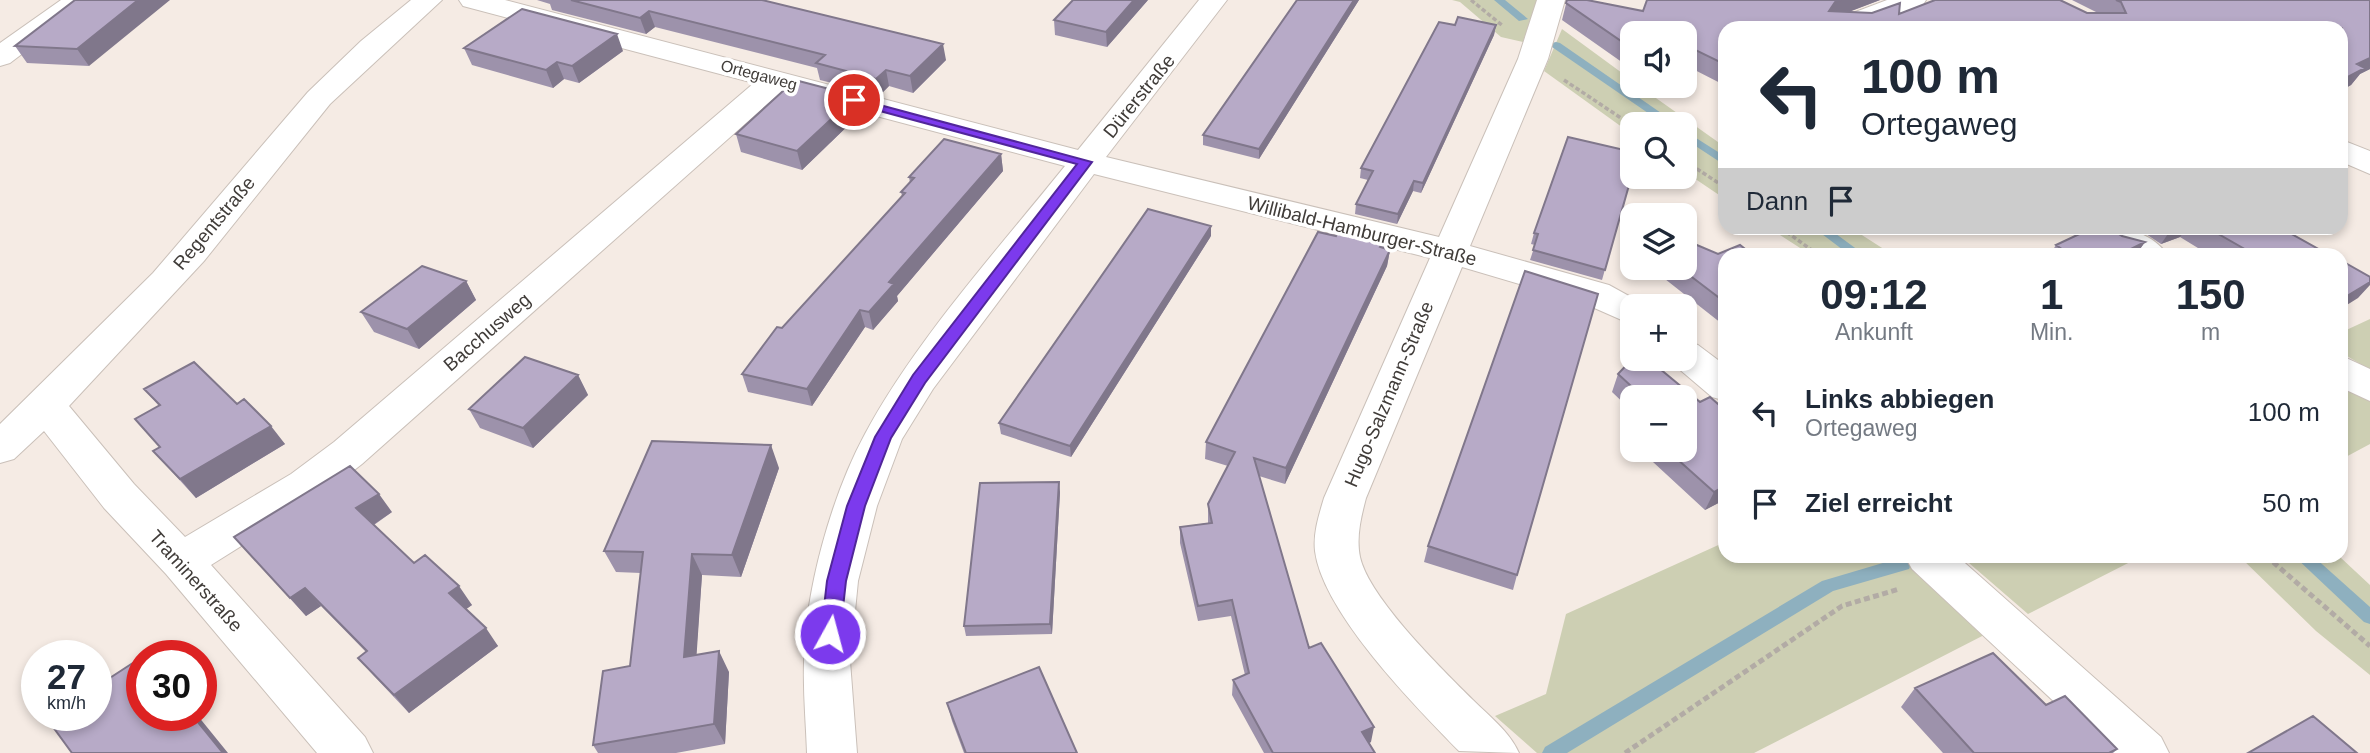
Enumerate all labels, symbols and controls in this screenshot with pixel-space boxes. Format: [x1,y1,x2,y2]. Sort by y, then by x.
map controls [1620,21,1697,462]
button: sound [1620,21,1697,98]
icon: left [1746,49,1837,140]
text: 100 m [1861,49,2000,103]
street label: Dürerstraße [1099,50,1179,142]
street label: Ortegaweg [719,57,799,93]
pin [824,70,884,130]
icon: arrive [835,81,873,119]
text: Ortegaweg [1861,106,2018,142]
button: search [1620,112,1697,189]
street label: Regentstraße [169,172,259,274]
icon: arrive [1822,182,1860,220]
text: Dann [1746,186,1808,216]
street label: Willibald-Hamburger-Straße [1245,192,1479,270]
button: layers [1620,203,1697,280]
text: 09:12 [1820,271,1928,318]
text: 1 [2040,271,2063,318]
text: 150 [2176,271,2246,318]
street label: Bacchusweg [439,289,535,375]
button: + [1620,294,1697,371]
street label: Hugo-Salzmann-Straße [1340,298,1438,490]
text: Ankunft [1835,319,1913,345]
text: Min. [2030,319,2073,345]
text: m [2201,319,2220,345]
text: Links abbiegen [1805,384,1994,414]
button: − [1620,385,1697,462]
icon: left [1746,394,1784,432]
text: 100 m [2248,397,2320,427]
text: Ortegaweg [1805,415,1918,441]
icon: arrive [1746,485,1784,523]
text: Ziel erreicht [1805,488,1952,518]
text: 50 m [2262,488,2320,518]
street label: Traminerstraße [145,526,247,636]
position arrow [793,597,867,671]
speed limit sign: 30 [126,640,217,731]
text: 27 [47,657,86,696]
text: km/h [47,693,86,713]

